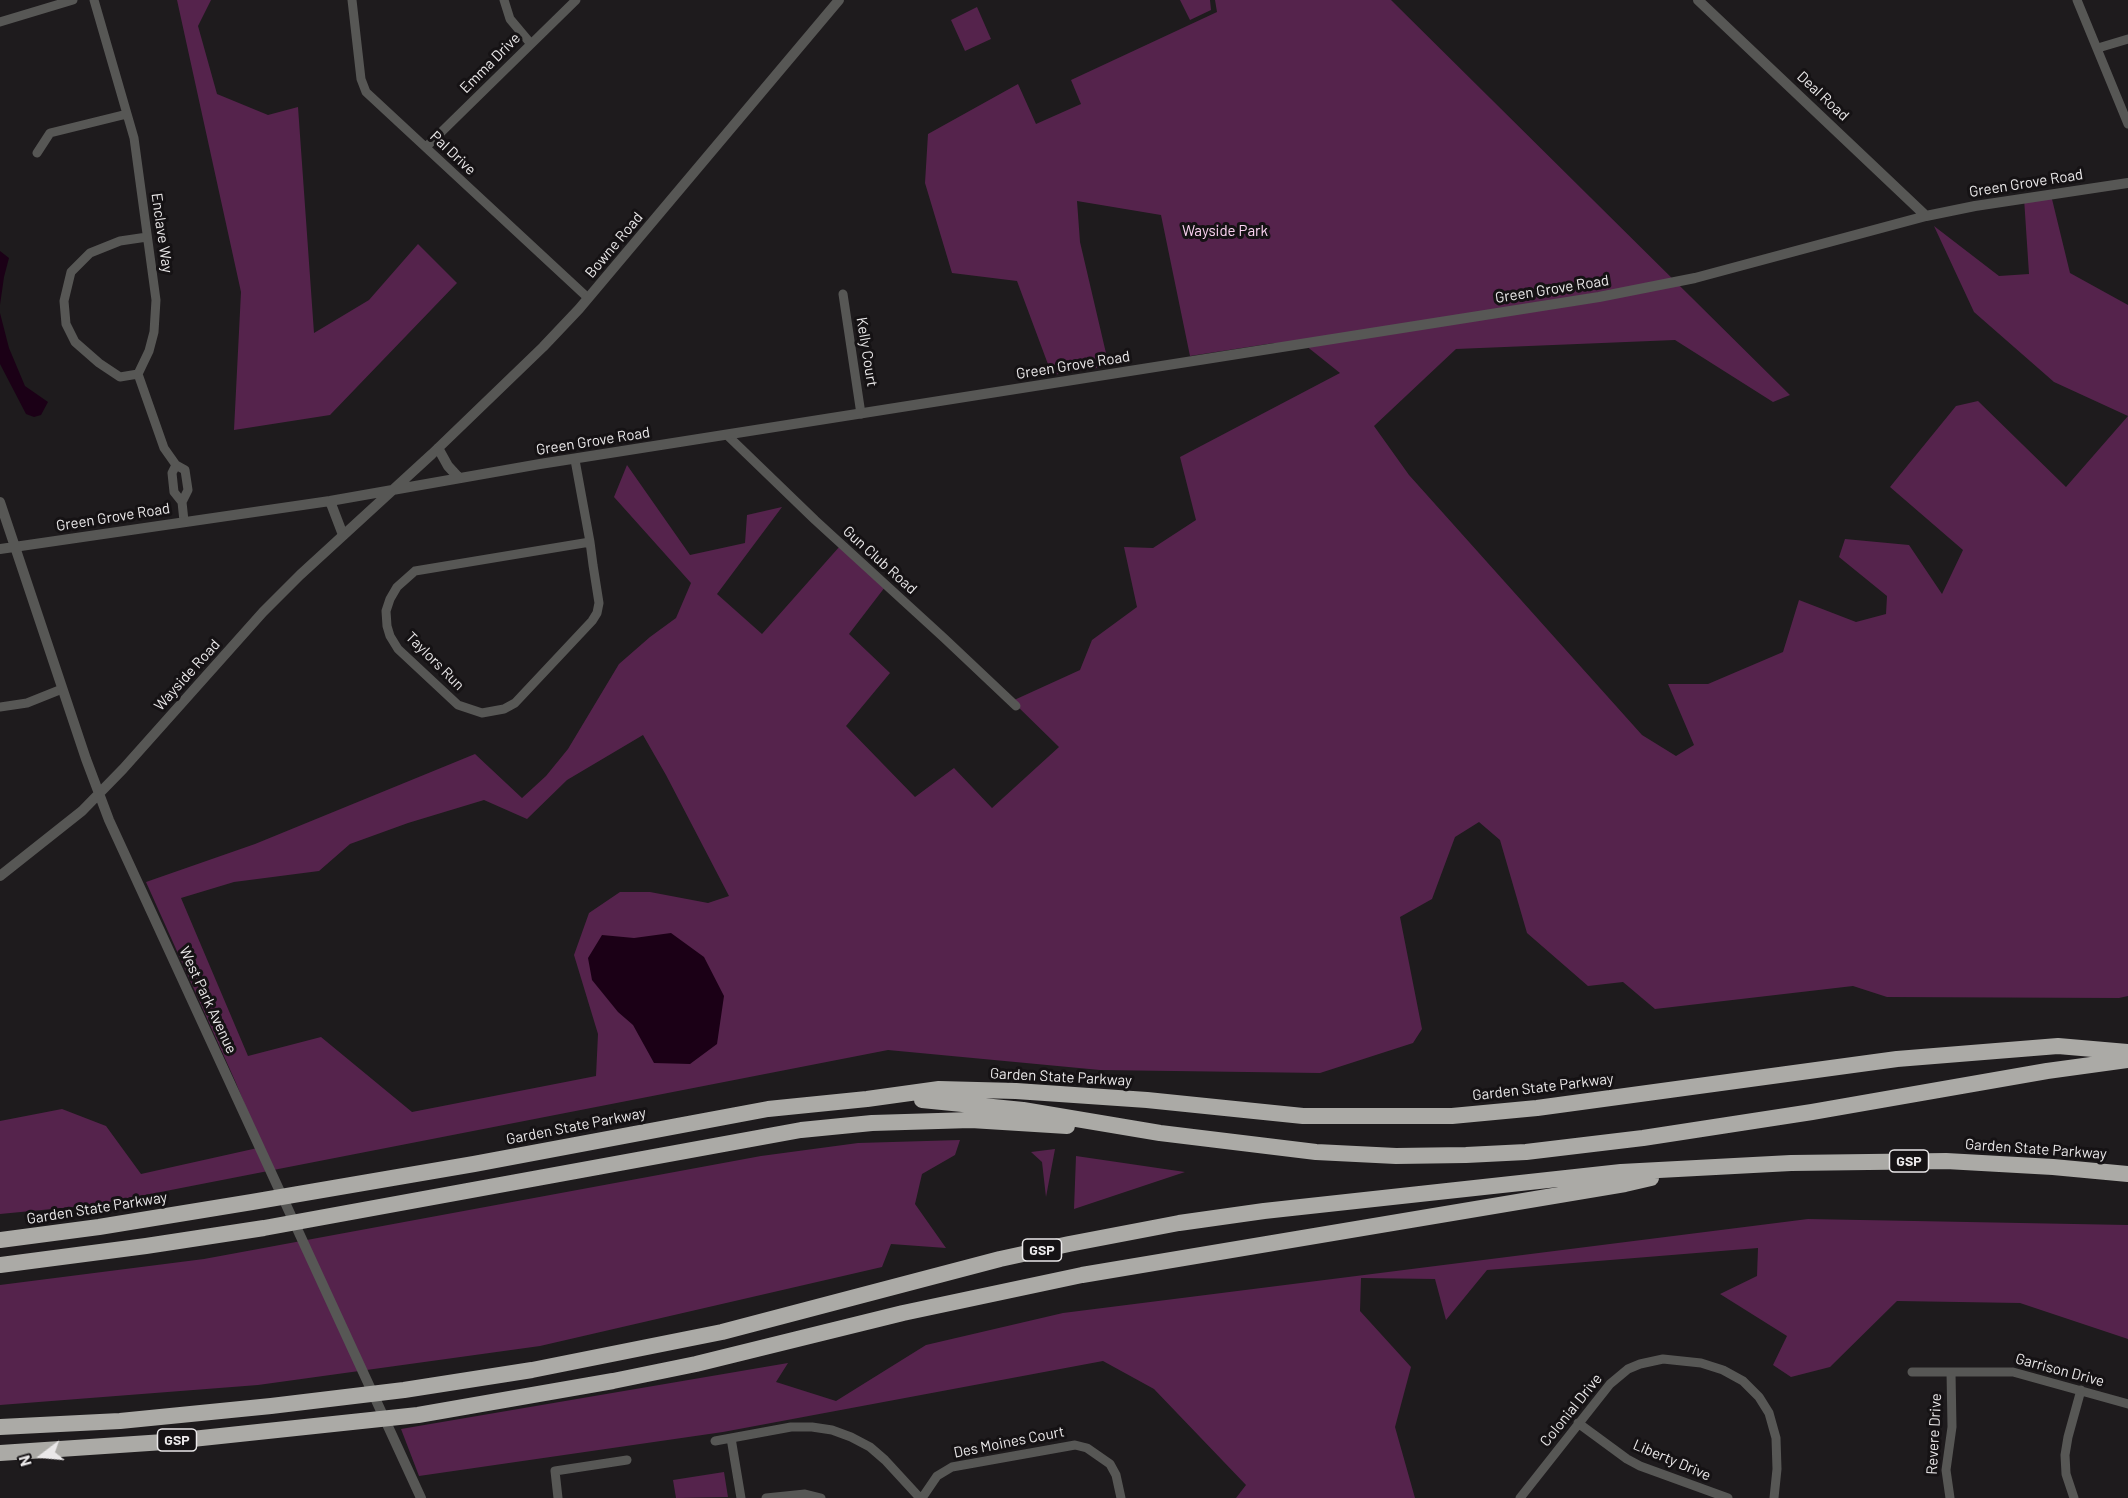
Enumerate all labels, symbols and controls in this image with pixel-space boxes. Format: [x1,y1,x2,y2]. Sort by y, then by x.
street label: Emma Drive [456,29,524,97]
street label: Deal Road [1793,67,1853,125]
street label: Pal Drive [426,127,480,179]
street label: Green Grove Road [1968,165,2084,201]
street label: Enclave Way [147,192,177,274]
street label: Bowne Road [581,208,647,282]
park label: Wayside Park [1182,222,1268,240]
street label: Green Grove Road [1494,271,1610,307]
street label: Kelly Court [853,316,881,388]
street label: Green Grove Road [1015,347,1131,383]
street label: Green Grove Road [535,423,651,459]
street label: Green Grove Road [55,499,171,535]
street label: Gun Club Road [839,522,921,598]
street label: Taylors Run [402,628,468,694]
street label: Wayside Road [150,636,224,714]
street label: West Park Avenue [175,944,241,1056]
street label: Garden State Parkway [990,1064,1132,1090]
street label: Garden State Parkway [1471,1069,1615,1105]
street label: Garden State Parkway [505,1104,647,1148]
street label: Garden State Parkway [1965,1135,2107,1163]
road number: GSP [1890,1150,1928,1172]
street label: Garden State Parkway [25,1188,169,1228]
road number: GSP [1022,1239,1062,1261]
street label: Garrison Drive [2014,1349,2106,1391]
street label: Colonial Drive [1536,1370,1606,1450]
street label: Revere Drive [1923,1393,1945,1475]
street label: Des Moines Court [952,1422,1066,1462]
north arrow [12,1426,72,1486]
road number: GSP [158,1429,196,1451]
street label: Liberty Drive [1630,1436,1714,1484]
text: N [14,1453,35,1469]

